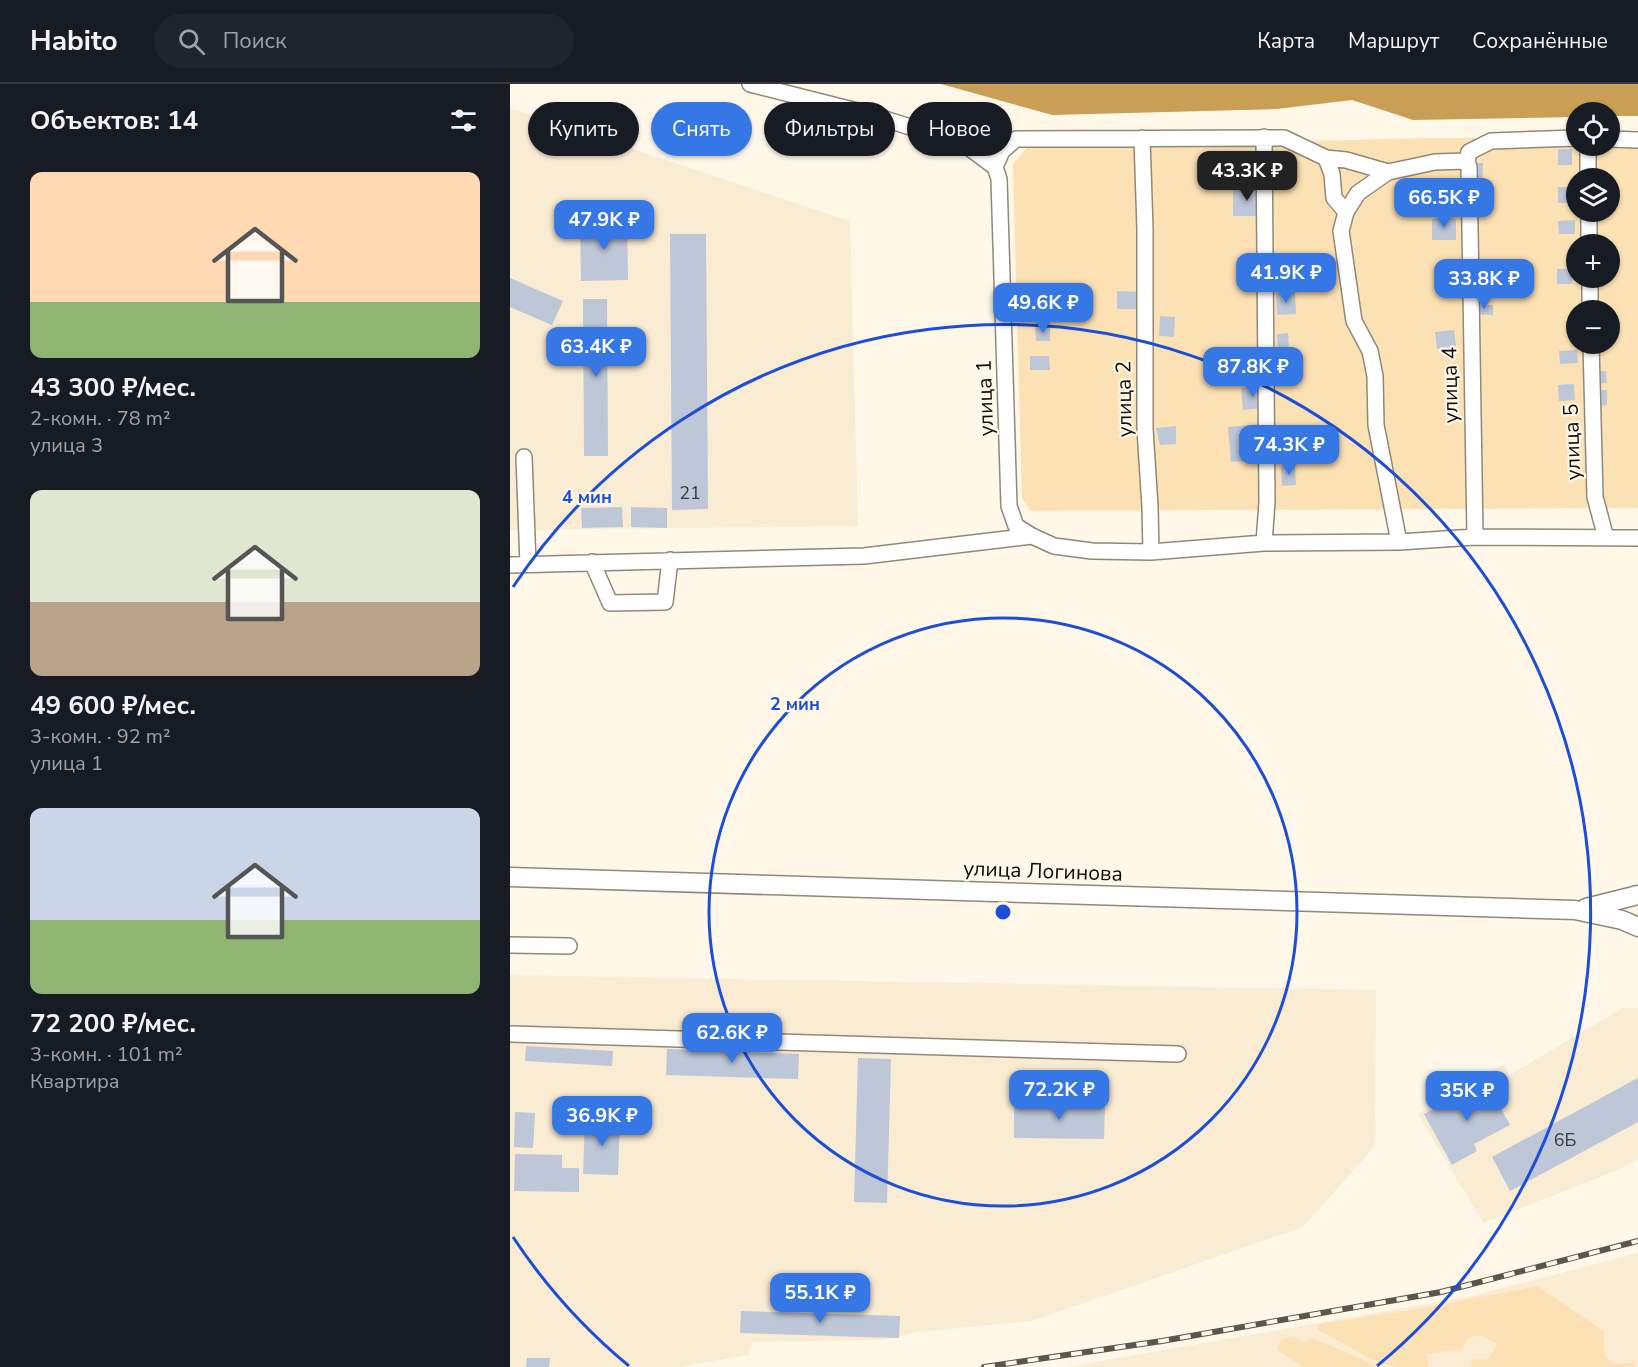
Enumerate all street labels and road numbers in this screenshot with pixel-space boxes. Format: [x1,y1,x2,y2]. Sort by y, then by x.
street label: улица 4 [1435,346,1465,424]
street label: улица 1 [970,359,1000,437]
street label: улица 2 [1109,360,1139,438]
street label: улица 5 [1557,403,1587,481]
street label: улица Логинова [963,854,1123,888]

